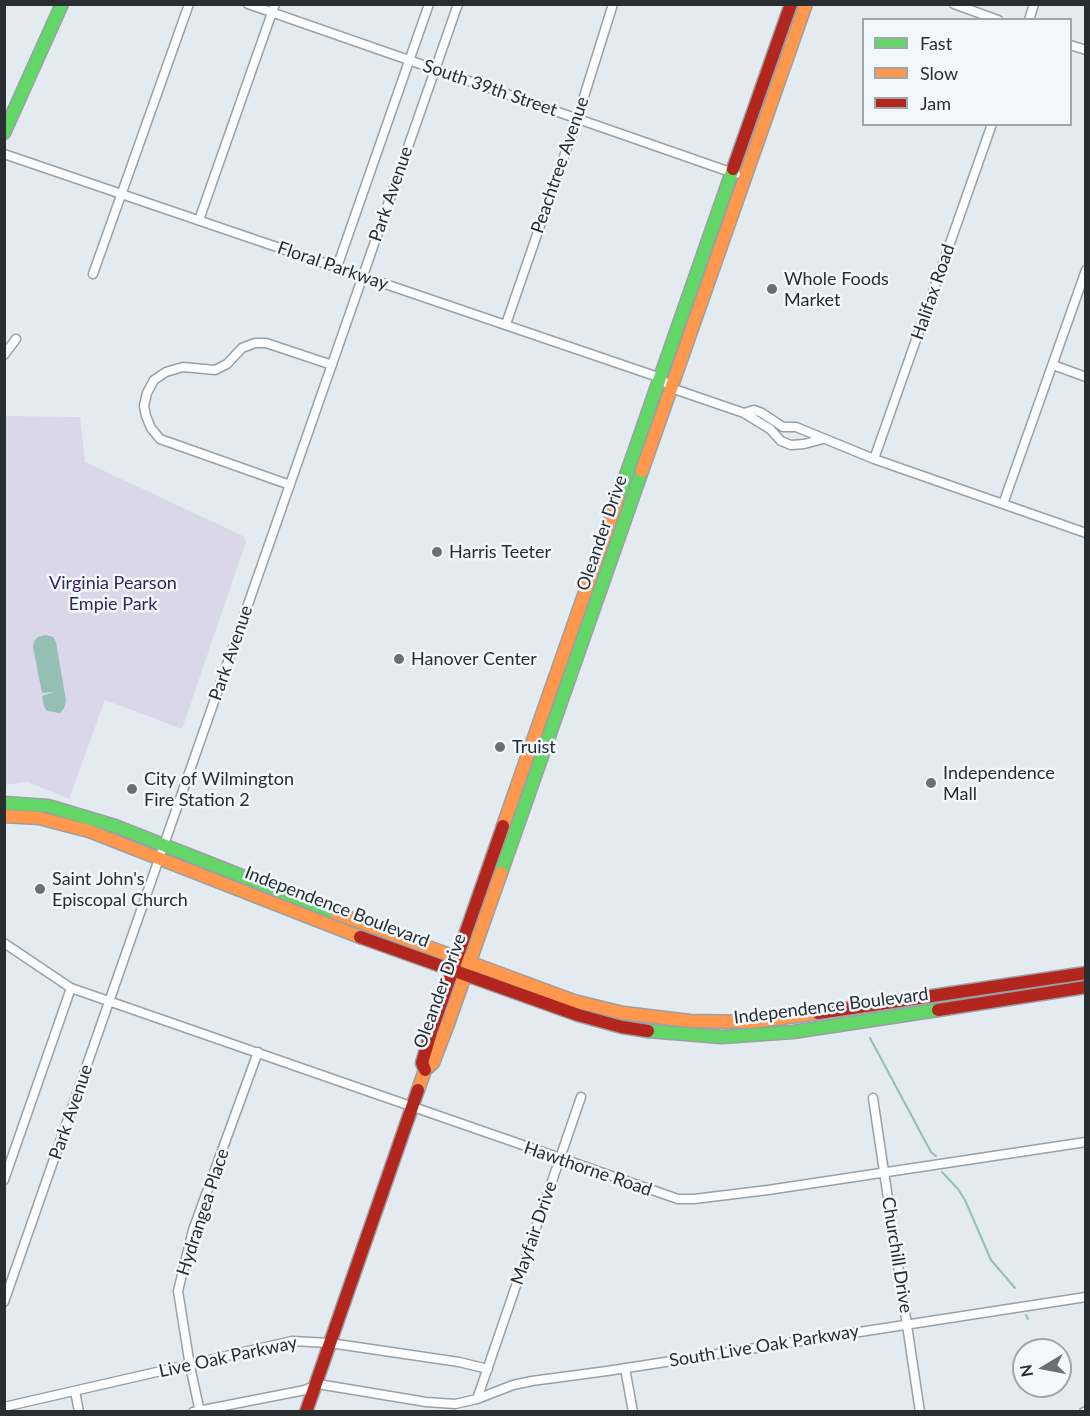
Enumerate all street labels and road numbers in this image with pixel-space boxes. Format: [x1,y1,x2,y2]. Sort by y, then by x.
street label: South 39th Street [420,55,560,121]
street label: Peachtree Avenue [526,94,594,236]
street label: Park Avenue [365,144,417,244]
street label: Floral Parkway [275,237,391,295]
street label: Halifax Road [907,241,959,343]
street label: Oleander Drive [572,472,632,594]
street label: Park Avenue [205,603,257,703]
street label: Independence Boulevard [242,862,432,952]
street label: Oleander Drive [409,931,471,1051]
street label: Independence Boulevard [732,983,930,1029]
street label: Park Avenue [45,1062,97,1162]
street label: Hawthorne Road [521,1137,655,1201]
street label: Hydrangea Place [172,1146,234,1278]
street label: Mayfair Drive [506,1178,562,1288]
street label: Churchill Drive [877,1195,917,1315]
street label: South Live Oak Parkway [668,1320,860,1372]
street label: Live Oak Parkway [157,1332,299,1382]

